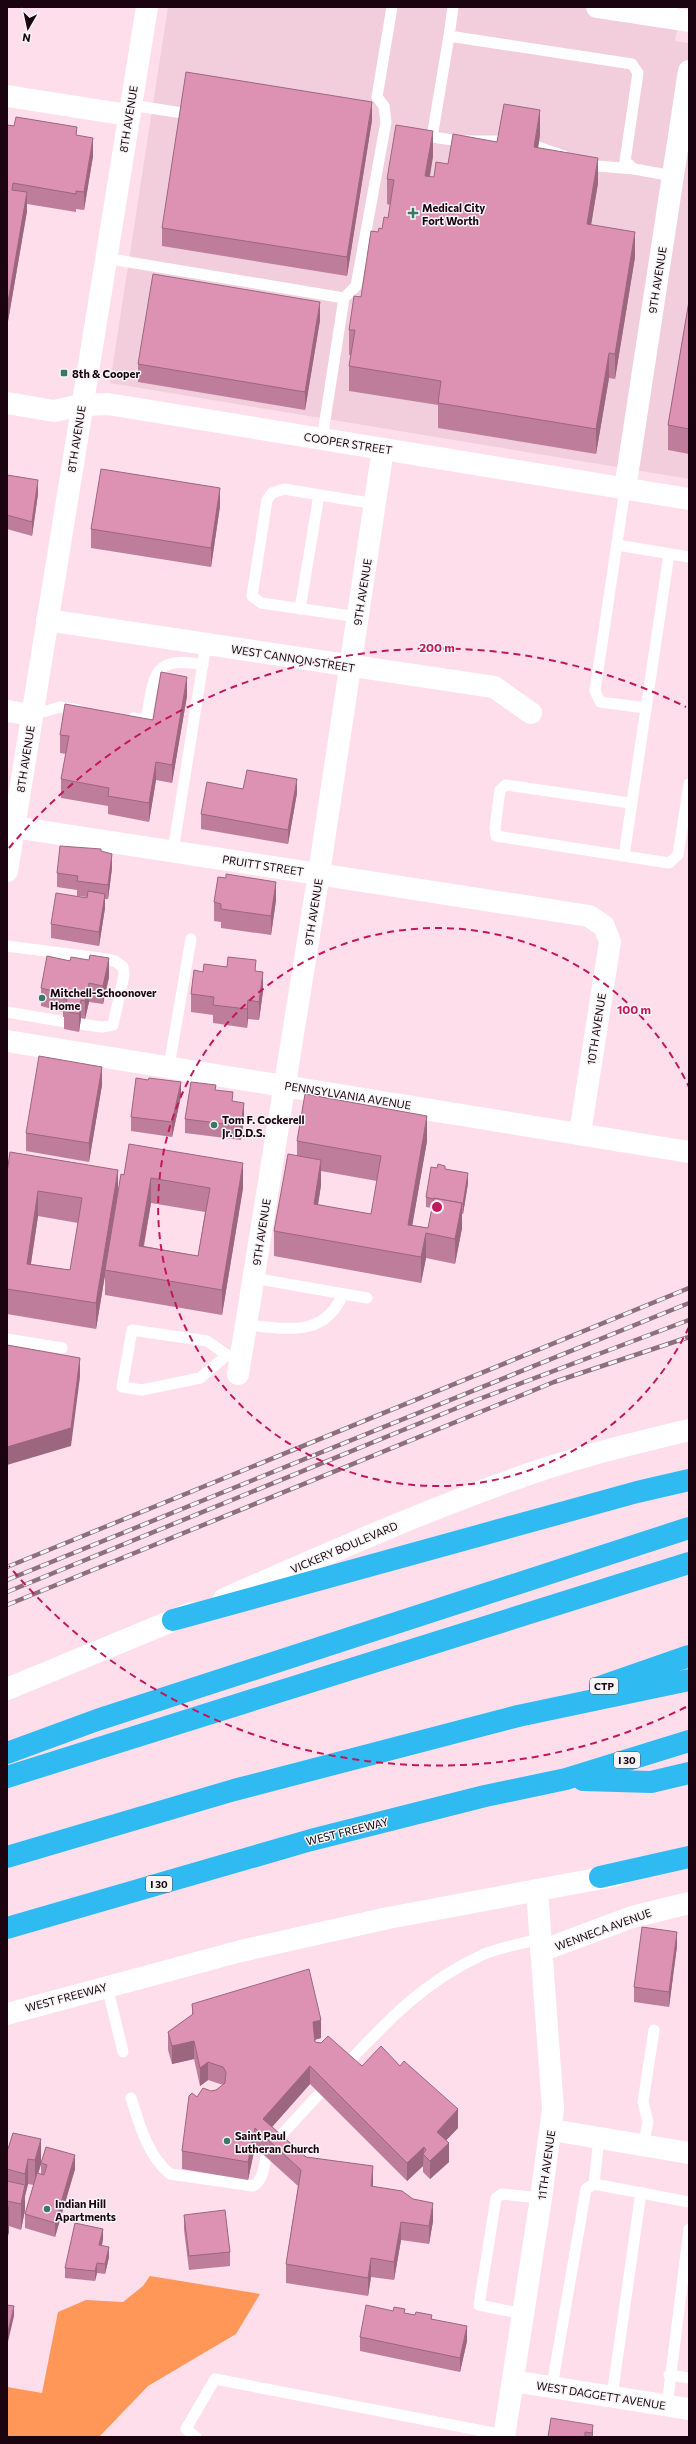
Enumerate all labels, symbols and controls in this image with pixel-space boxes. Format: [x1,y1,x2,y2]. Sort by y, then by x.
north arrow [8,8,48,48]
text: N [21,31,31,45]
street label: 8TH AVENUE [116,85,140,153]
place label: Medical City Fort Worth [422,201,485,227]
marker: Medical City Fort Worth [407,207,419,219]
street label: 9TH AVENUE [645,246,669,314]
place label: 8th & Cooper [72,367,140,380]
marker: 8th & Cooper [59,368,69,378]
street label: 8TH AVENUE [64,405,88,473]
street label: COOPER STREET [303,430,393,456]
street label: 9TH AVENUE [350,558,374,626]
text: 200 m [419,640,455,654]
street label: WEST CANNON STREET [230,642,356,674]
street label: 8TH AVENUE [13,725,37,793]
street label: PRUITT STREET [221,852,305,878]
street label: 9TH AVENUE [301,878,325,946]
place label: Mitchell-Schoonover Home [50,986,157,1012]
street label: 10TH AVENUE [584,992,608,1066]
marker: Mitchell-Schoonover Home [37,993,47,1003]
text: 100 m [617,1002,651,1016]
street label: PENNSYLVANIA AVENUE [284,1079,412,1111]
place label: Tom F. Cockerell Jr. D.D.S. [222,1113,305,1140]
marker: Tom F. Cockerell Jr. D.D.S. [209,1120,219,1130]
street label: 9TH AVENUE [249,1198,273,1266]
centre of rings [430,1200,444,1214]
street label: VICKERY BOULEVARD [288,1519,400,1575]
road number: CTP [590,1678,618,1694]
road number: I 30 [614,1752,640,1768]
street label: WEST FREEWAY [305,1815,389,1847]
road number: I 30 [146,1876,172,1892]
street label: WENNECA AVENUE [553,1905,653,1953]
street label: WEST FREEWAY [24,1980,108,2014]
place label: Saint Paul Lutheran Church [235,2129,319,2155]
street label: 11TH AVENUE [535,2129,557,2201]
marker: Saint Paul Lutheran Church [222,2136,232,2146]
place label: Indian Hill Apartments [55,2197,116,2223]
marker: Indian Hill Apartments [42,2204,52,2214]
street label: WEST DAGGETT AVENUE [535,2378,667,2412]

